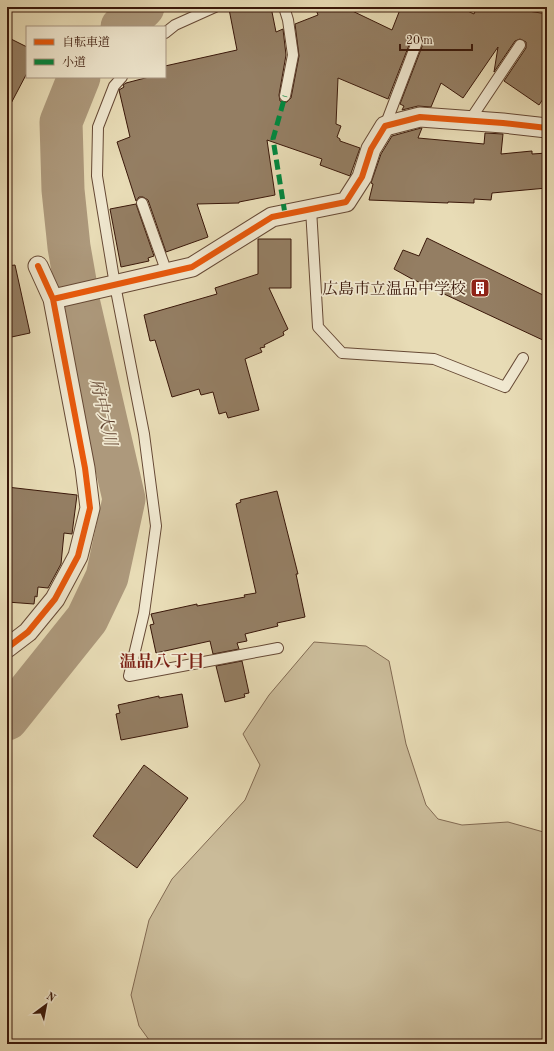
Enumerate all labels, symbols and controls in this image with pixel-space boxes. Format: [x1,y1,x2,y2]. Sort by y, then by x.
legend [26,26,166,78]
scale bar [400,26,472,52]
text: 自転車道 [62,35,110,49]
text: 20 m [406,35,433,47]
text: 小道 [62,55,86,69]
building icon: 広島市立温品中学校 [469,277,491,299]
place label: 広島市立温品中学校 [322,280,466,298]
water label: 府中大川 [87,377,121,449]
district label: 温品八丁目 [120,652,205,671]
north arrow [26,985,66,1025]
text: N [44,991,57,1005]

